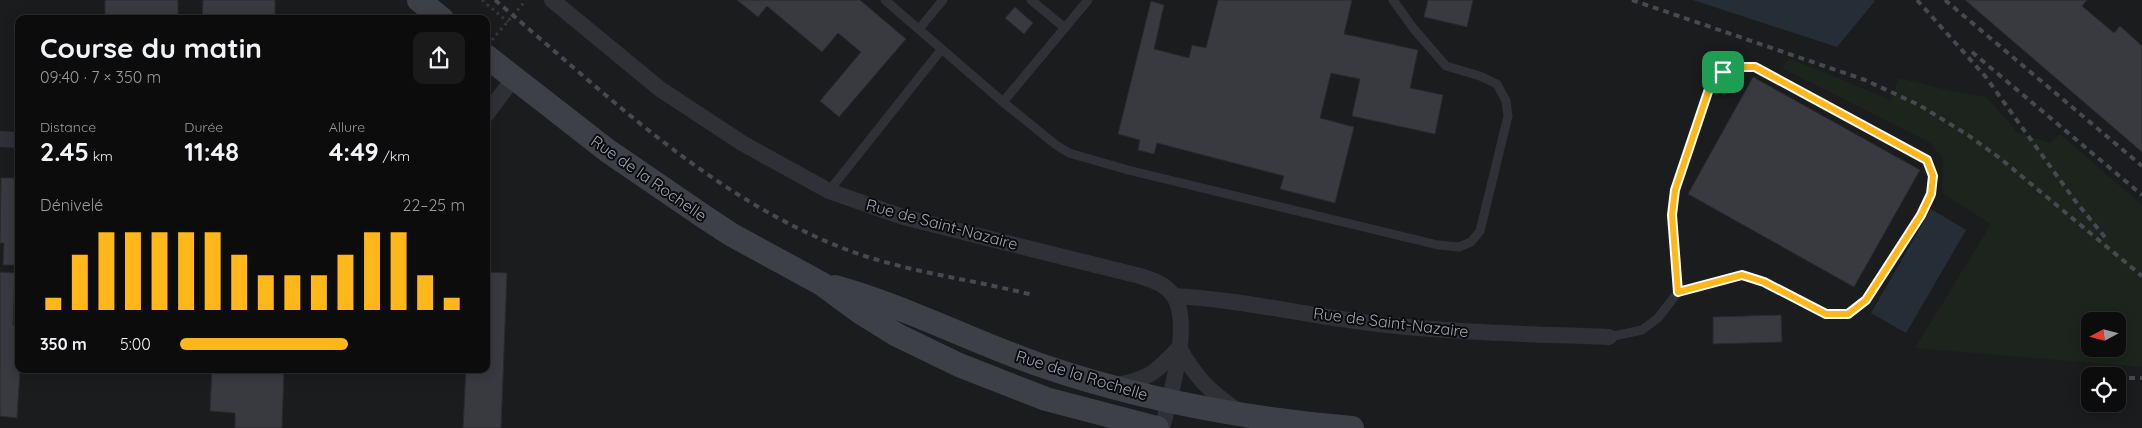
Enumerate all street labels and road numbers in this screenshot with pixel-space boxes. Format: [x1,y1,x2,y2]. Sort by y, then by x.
street label: Rue de la Rochelle [587,131,711,225]
street label: Rue de Saint-Nazaire [864,194,1020,254]
street label: Rue de Saint-Nazaire [1312,303,1470,341]
street label: Rue de la Rochelle [1014,345,1150,405]

